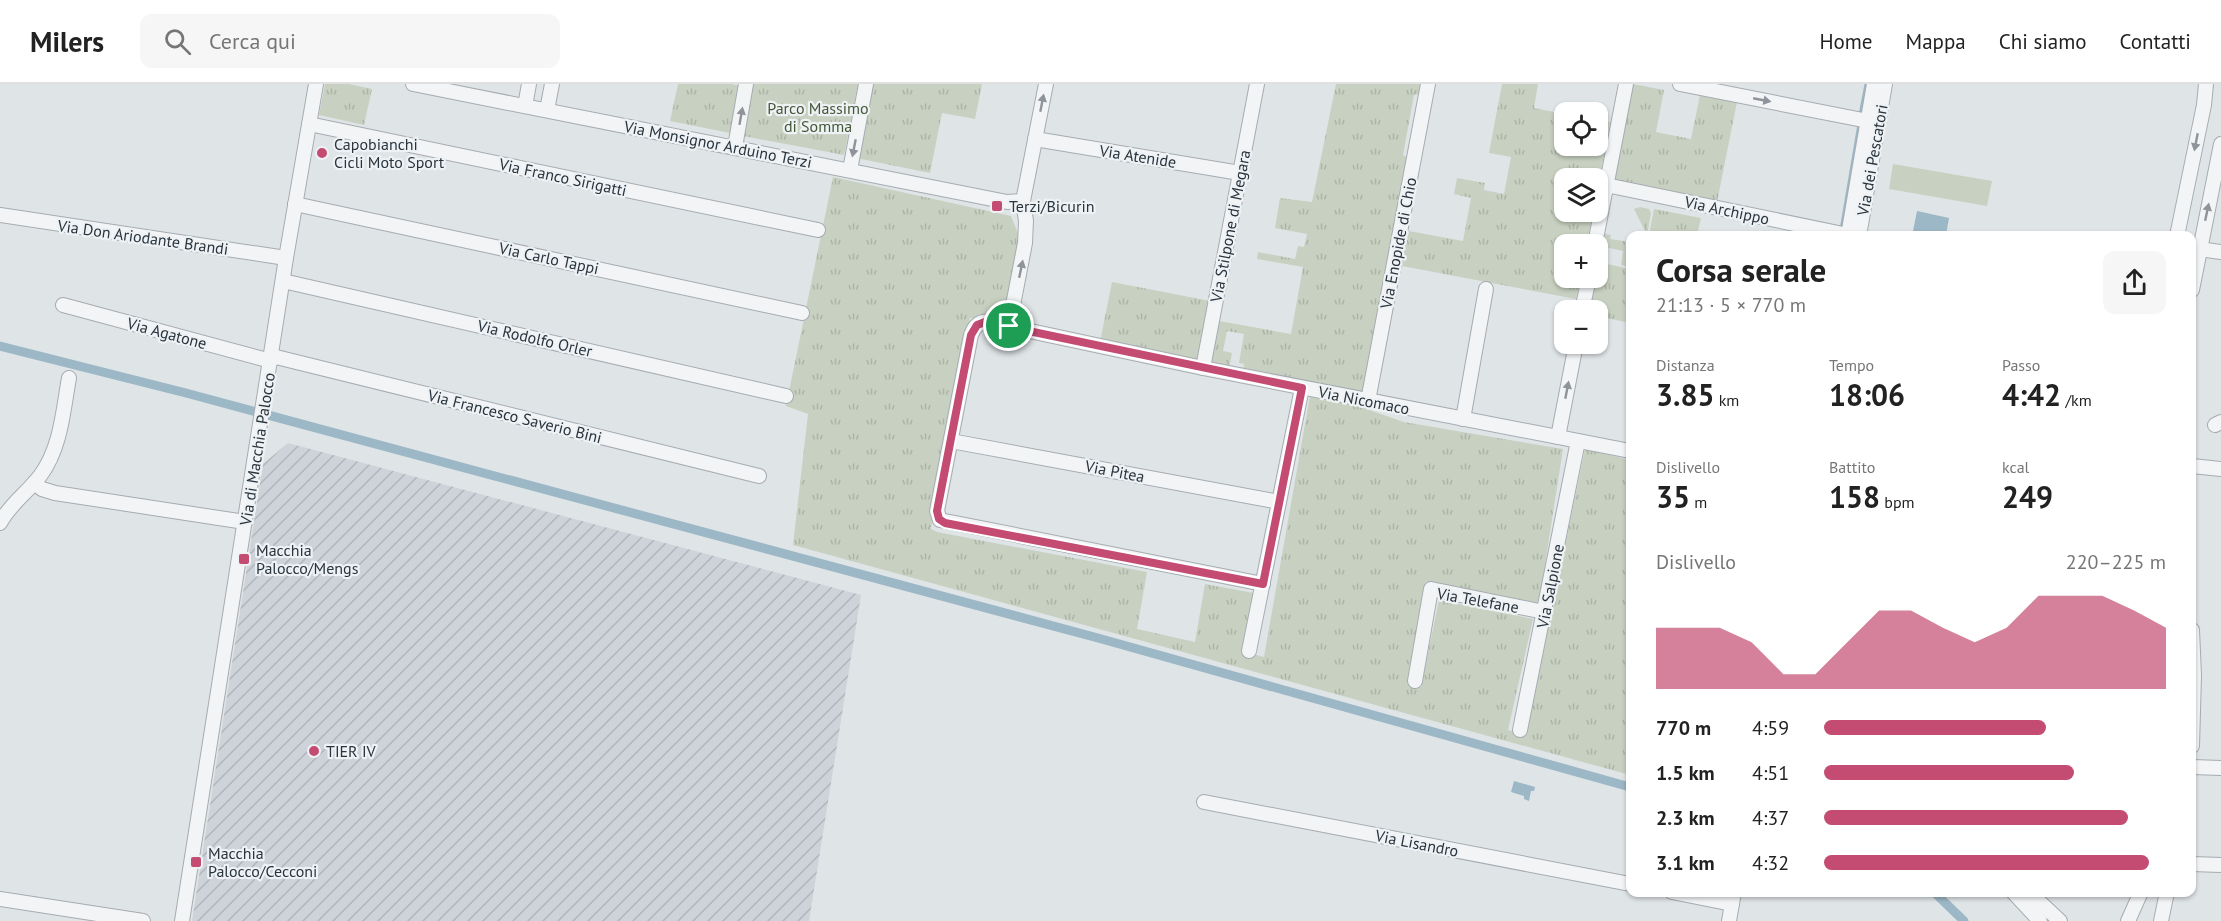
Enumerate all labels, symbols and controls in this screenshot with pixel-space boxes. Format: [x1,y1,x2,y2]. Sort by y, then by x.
search box [140,14,560,68]
text: Milers [30,23,104,60]
icon: search [161,25,194,58]
text: Cerca qui [209,27,296,55]
text: Home [1819,28,1873,55]
text: Mappa [1906,28,1966,55]
text: Chi siamo [1999,28,2087,55]
text: Contatti [2120,28,2191,55]
one-way arrow [1038,93,1047,112]
one-way arrow [1753,96,1772,105]
park label: Parco Massimo di Somma [767,98,869,136]
map controls [1554,102,1608,354]
button: locate [1554,102,1608,156]
street label: Via dei Pescatori [1852,103,1892,218]
one-way arrow [736,106,745,125]
street label: Via Monsignor Arduino Terzi [621,116,814,172]
one-way arrow [2191,132,2200,151]
place label: Capobianchi Cicli Moto Sport [334,134,445,172]
one-way arrow [850,138,859,157]
street label: Via Atenide [1097,140,1178,172]
marker: Capobianchi Cicli Moto Sport [315,146,329,160]
street label: Via Stilpone di Megara [1205,148,1255,305]
street label: Via Franco Sirigatti [496,154,629,200]
button: layers [1554,168,1608,222]
street label: Via Enopide di Chio [1375,176,1421,311]
street label: Via Archippo [1682,191,1771,229]
place label: Terzi/Bicurin [1009,196,1094,216]
marker: Terzi/Bicurin [990,199,1004,213]
one-way arrow [2203,202,2212,221]
street label: Via Don Ariodante Brandi [55,215,230,259]
button: + [1554,234,1608,288]
street label: Via Carlo Tappi [496,237,601,278]
text: Corsa serale [1656,248,1826,291]
button: share [2103,251,2166,314]
one-way arrow [1016,260,1026,278]
text: 21:13 · 5 × 770 m [1656,292,1806,318]
pin [983,300,1034,351]
button: − [1554,300,1608,354]
icon: arrive [992,309,1025,342]
street label: Via Agatone [124,313,209,353]
street label: Via Rodolfo Orler [475,315,595,361]
text: Distanza [1656,355,1715,375]
text: Tempo [1829,355,1874,375]
text: Passo [2002,355,2040,375]
street label: Via di Macchia Palocco [235,371,279,528]
text: 3.85 [1656,375,1714,414]
text: 18:06 [1829,375,1905,414]
text: 4:42 [2002,375,2061,414]
street label: Via Nicomaco [1316,381,1411,419]
one-way arrow [1563,381,1572,400]
street label: Via Francesco Saverio Bini [425,384,604,447]
text: km [1714,390,1739,410]
text: /km [2061,390,2092,410]
street label: Via Pitea [1083,455,1146,487]
text: Dislivello [1656,457,1720,477]
text: Battito [1829,457,1875,477]
text: kcal [2002,457,2029,477]
text: 35 [1656,477,1690,516]
text: 158 [1829,477,1880,516]
text: 249 [2002,477,2053,516]
text: m [1690,492,1707,512]
text: bpm [1880,492,1915,512]
place label: Macchia Palocco/Mengs [256,540,359,578]
street label: Via Salpione [1532,542,1568,631]
text: Dislivello [1656,549,1736,575]
text: 220–225 m [2066,549,2166,575]
marker: Macchia Palocco/Mengs [237,552,251,566]
street label: Via Telefane [1435,583,1520,617]
text: 770 m [1656,715,1711,741]
text: 4:59 [1752,715,1789,741]
place label: TIER IV [326,741,377,761]
marker: TIER IV [307,744,321,758]
text: 1.5 km [1656,760,1715,786]
text: 4:51 [1752,760,1789,786]
text: 2.3 km [1656,805,1715,831]
text: 4:37 [1752,805,1789,831]
street label: Via Lisandro [1373,825,1460,861]
place label: Macchia Palocco/Cecconi [208,843,317,881]
text: 3.1 km [1656,850,1715,876]
text: 4:32 [1752,850,1789,876]
marker: Macchia Palocco/Cecconi [189,855,203,869]

